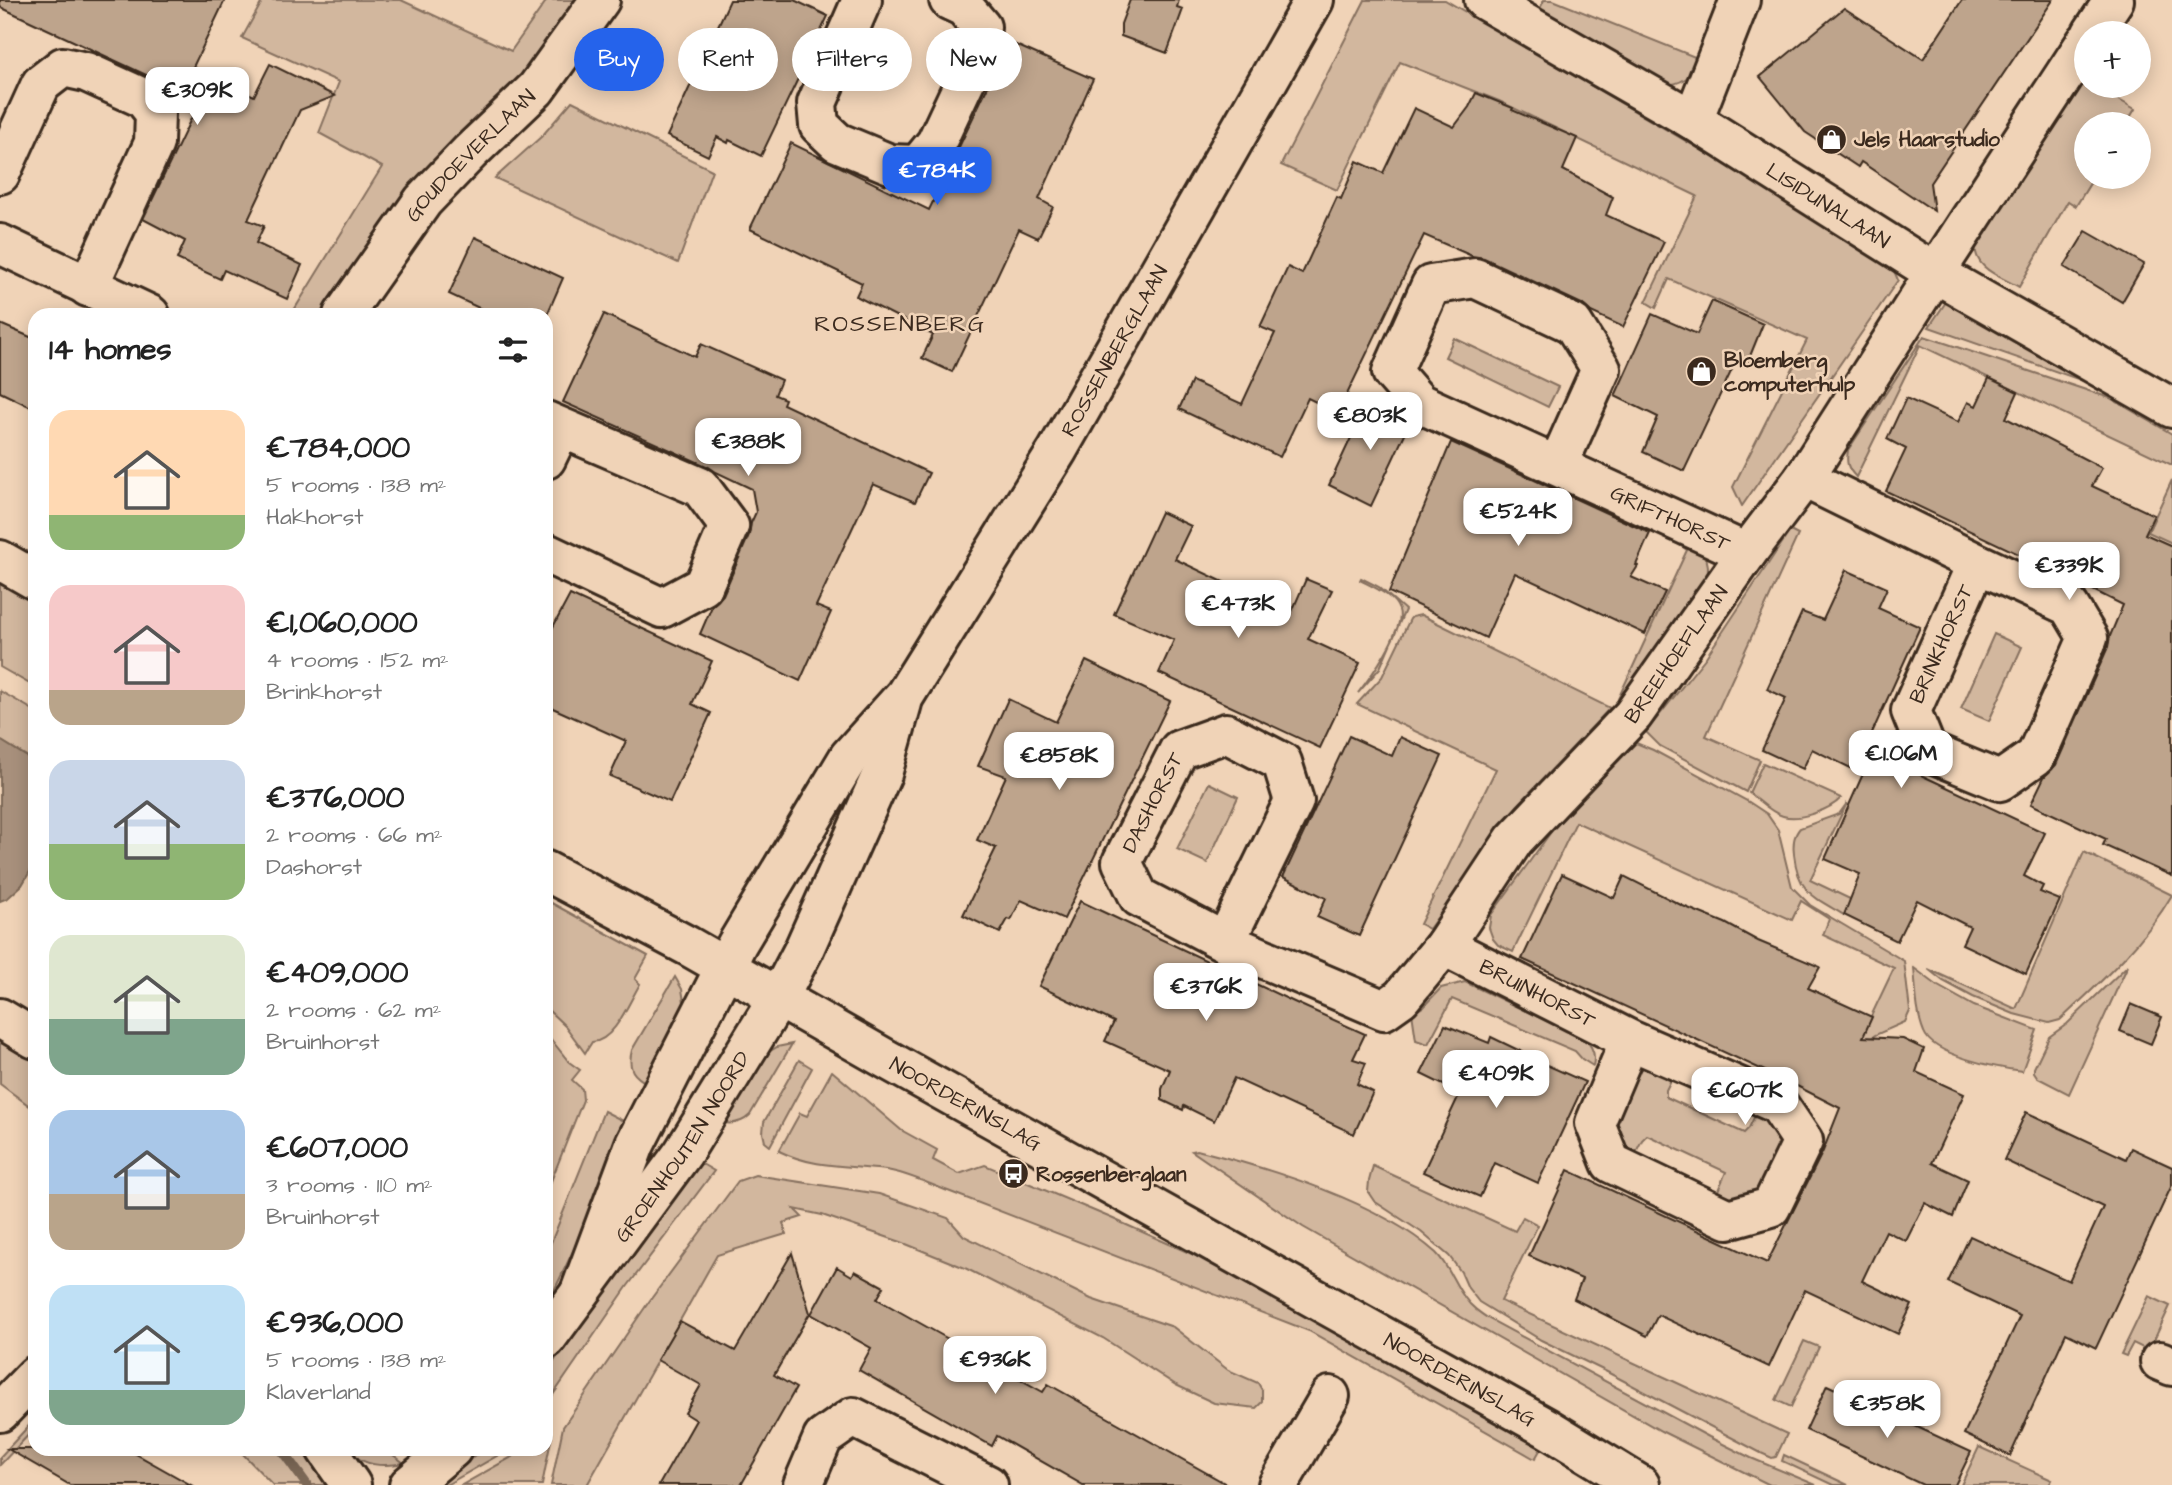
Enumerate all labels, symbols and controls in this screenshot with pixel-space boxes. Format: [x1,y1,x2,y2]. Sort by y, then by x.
map controls [2074,21,2151,189]
button: + [2074,21,2151,98]
chip: Buy [574,28,664,91]
chip: Rent [678,28,778,91]
chip: Filters [792,28,912,91]
chip: New [926,28,1022,91]
pin: €309K [148,68,246,127]
text: €309K [161,74,233,106]
street label: GOUDOEVERLAAN [398,82,542,227]
button: − [2074,112,2151,189]
shop icon: Jels Haarstudio [1814,122,1848,156]
place label: Jels Haarstudio [1853,125,2000,154]
pin: €784K [888,148,986,207]
text: €784K [899,154,975,186]
street label: LISIDUNALAAN [1761,156,1896,255]
street label: ROSSENBERGLAAN [1054,259,1175,442]
district label: ROSSENBERG [814,308,986,340]
text: 14 homes [49,329,172,371]
icon: filters [494,331,532,369]
place label: Bloemberg computerhulp [1724,346,1856,400]
shop icon: Bloemberg computerhulp [1684,355,1718,389]
pin: €803K [1321,392,1419,452]
text: €803K [1333,399,1407,431]
pin: €388K [699,419,797,478]
text: €388K [711,425,785,457]
text: €784,000 [266,427,410,469]
icon: home [105,438,189,522]
text: 5 rooms · 138 m² [266,469,446,501]
street label: GRIFTHORST [1606,478,1736,558]
pin: €524K [1469,489,1567,548]
text: €524K [1479,495,1557,527]
text: Hakhorst [266,501,364,533]
pin: €339K [2020,542,2118,602]
text: €339K [2035,549,2103,581]
street label: BREEHOEFLAAN [1617,579,1735,729]
street label: BRINKHORST [1902,579,1981,708]
pin: €473K [1189,580,1287,640]
text: €473K [1201,587,1275,619]
text: €1,060,000 [266,602,418,644]
icon: home [105,613,189,697]
text: 4 rooms · 152 m² [266,644,449,676]
text: Brinkhorst [266,676,382,708]
pin: €1.06M [1844,730,1958,790]
pin: €858K [1010,732,1108,792]
text: €1.06M [1865,737,1937,769]
text: €858K [1020,739,1098,771]
street label: DASHORST [1115,746,1190,857]
text: €376,000 [266,777,405,819]
icon: home [105,788,189,872]
text: 2 rooms · 66 m² [266,819,443,851]
text: Dashorst [266,851,362,883]
text: €409,000 [266,952,408,994]
street label: BRUINHORST [1475,952,1601,1035]
icon: home [105,963,189,1047]
pin: €376K [1157,964,1255,1023]
text: €376K [1170,970,1242,1002]
text: 2 rooms · 62 m² [266,994,441,1026]
text: Bruinhorst [266,1026,380,1058]
street label: GROENHOUTEN NOORD [608,1045,757,1248]
street label: NOORDERINSLAG [885,1050,1047,1158]
pin: €409K [1447,1050,1545,1110]
text: €409K [1458,1057,1534,1089]
pin: €607K [1696,1068,1794,1127]
text: €607K [1707,1074,1783,1106]
text: €607,000 [266,1127,408,1169]
icon: home [105,1138,189,1222]
bus stop icon: Rossenberglaan [996,1157,1030,1191]
place label: Rossenberglaan [1036,1160,1187,1191]
text: 3 rooms · 110 m² [266,1169,433,1201]
text: Bruinhorst [266,1201,380,1233]
text: €936,000 [266,1302,403,1344]
icon: home [105,1313,189,1397]
street label: NOORDERINSLAG [1379,1325,1542,1434]
pin: €936K [946,1336,1044,1396]
text: €936K [959,1343,1031,1375]
text: 5 rooms · 138 m² [266,1344,446,1376]
text: Klaverland [266,1376,371,1408]
pin: €358K [1838,1380,1936,1440]
text: €358K [1849,1387,1925,1419]

